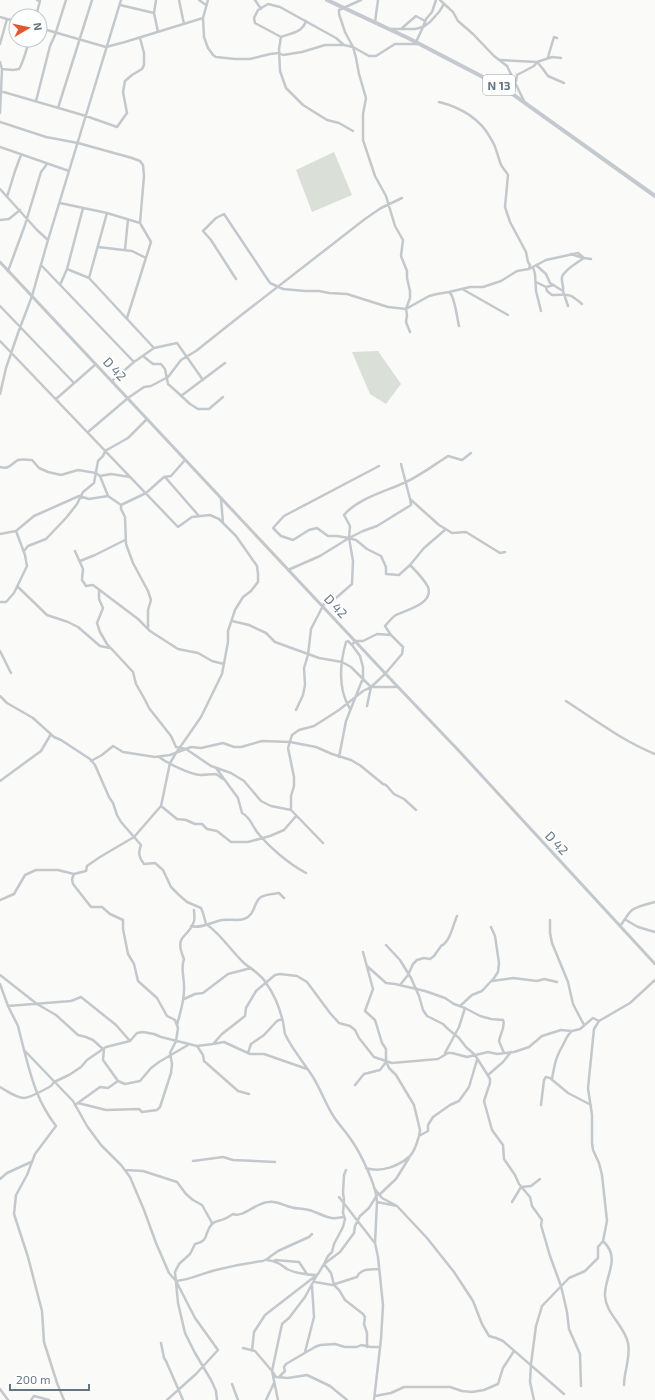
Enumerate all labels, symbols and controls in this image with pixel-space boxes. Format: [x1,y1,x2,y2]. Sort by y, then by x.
north arrow [8,8,48,48]
text: N [31,21,45,31]
road number: N 13 [483,75,515,95]
street label: D 42 [100,354,130,384]
street label: D 42 [321,591,351,621]
street label: D 42 [542,828,572,858]
scale bar [10,1366,89,1392]
text: 200 m [16,1372,50,1386]

